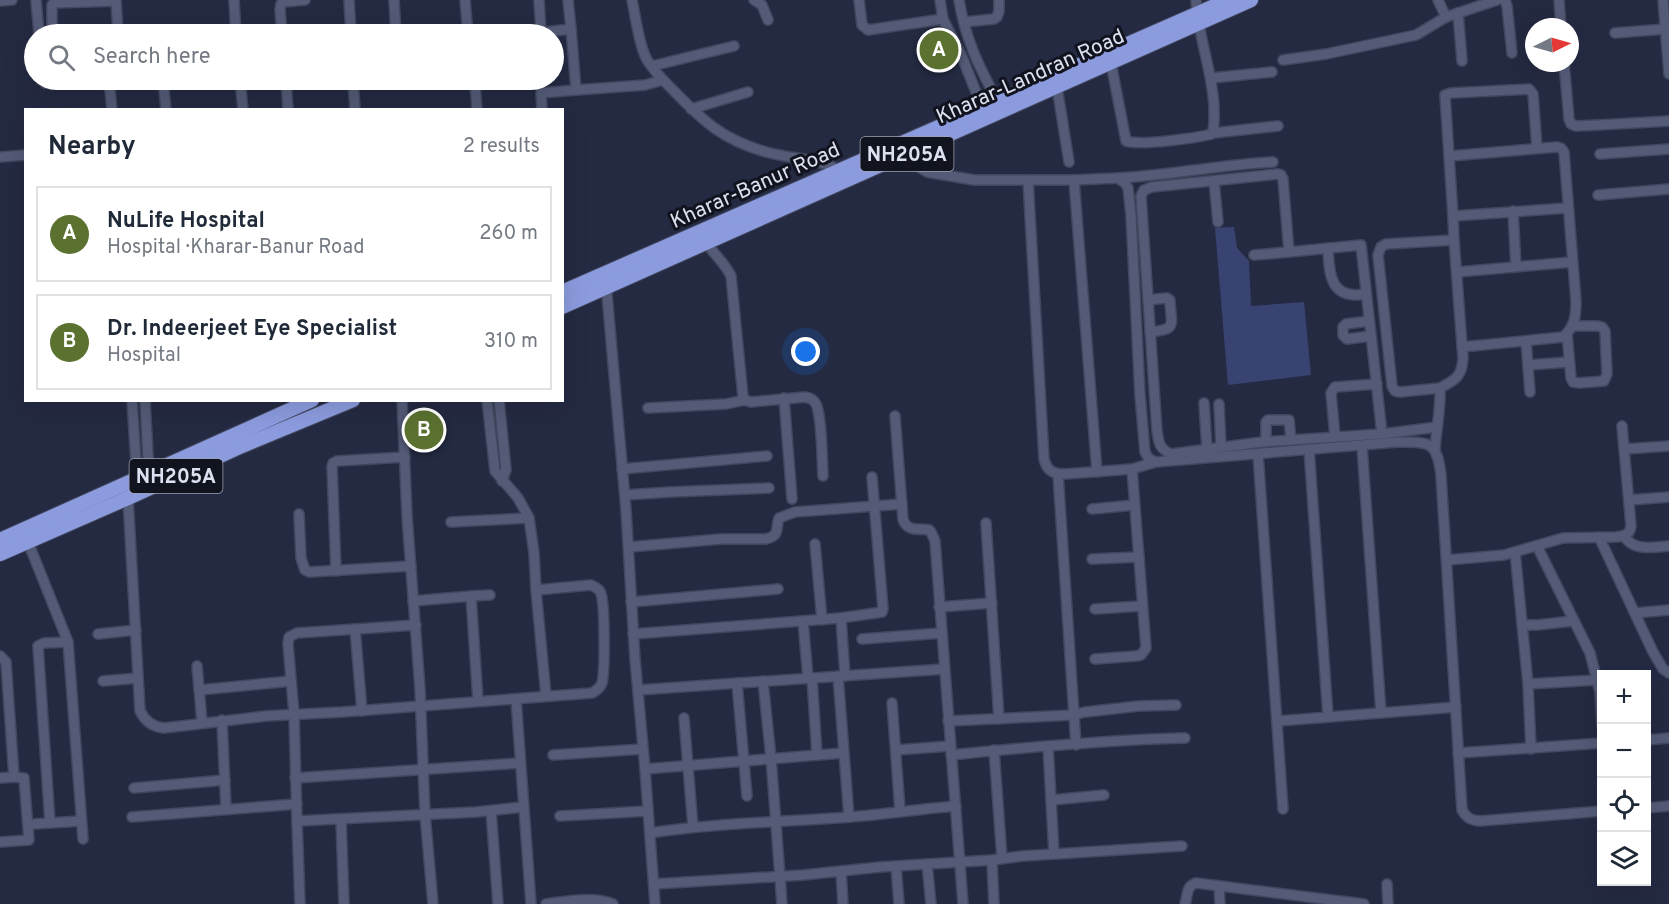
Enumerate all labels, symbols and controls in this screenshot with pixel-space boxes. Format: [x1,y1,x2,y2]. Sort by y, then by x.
north arrow [1525,18,1579,72]
search box [24,24,564,90]
street label: Kharar-Landran Road [932,24,1129,131]
pin: A [920,28,958,72]
icon: search [45,41,78,74]
text: Search here [93,44,211,71]
text: Nearby [48,131,136,164]
text: 2 results [463,134,540,160]
street label: Kharar-Banur Road [667,137,845,236]
road number: NH205A [860,137,954,171]
text: NuLife Hospital [107,208,265,235]
text: A [62,221,77,247]
text: 260 m [479,221,538,247]
text: Hospital · Kharar-Banur Road [107,235,364,261]
text: Dr. Indeerjeet Eye Specialist [107,316,397,343]
text: B [63,329,76,355]
text: 310 m [484,329,538,355]
your location [791,337,820,366]
text: Hospital [107,343,181,369]
pin: B [404,408,444,452]
road number: NH205A [130,459,222,493]
map controls [1597,670,1651,886]
button: + [1597,670,1651,724]
button: − [1597,724,1651,778]
button: locate [1597,778,1651,832]
button: layers [1597,832,1651,886]

